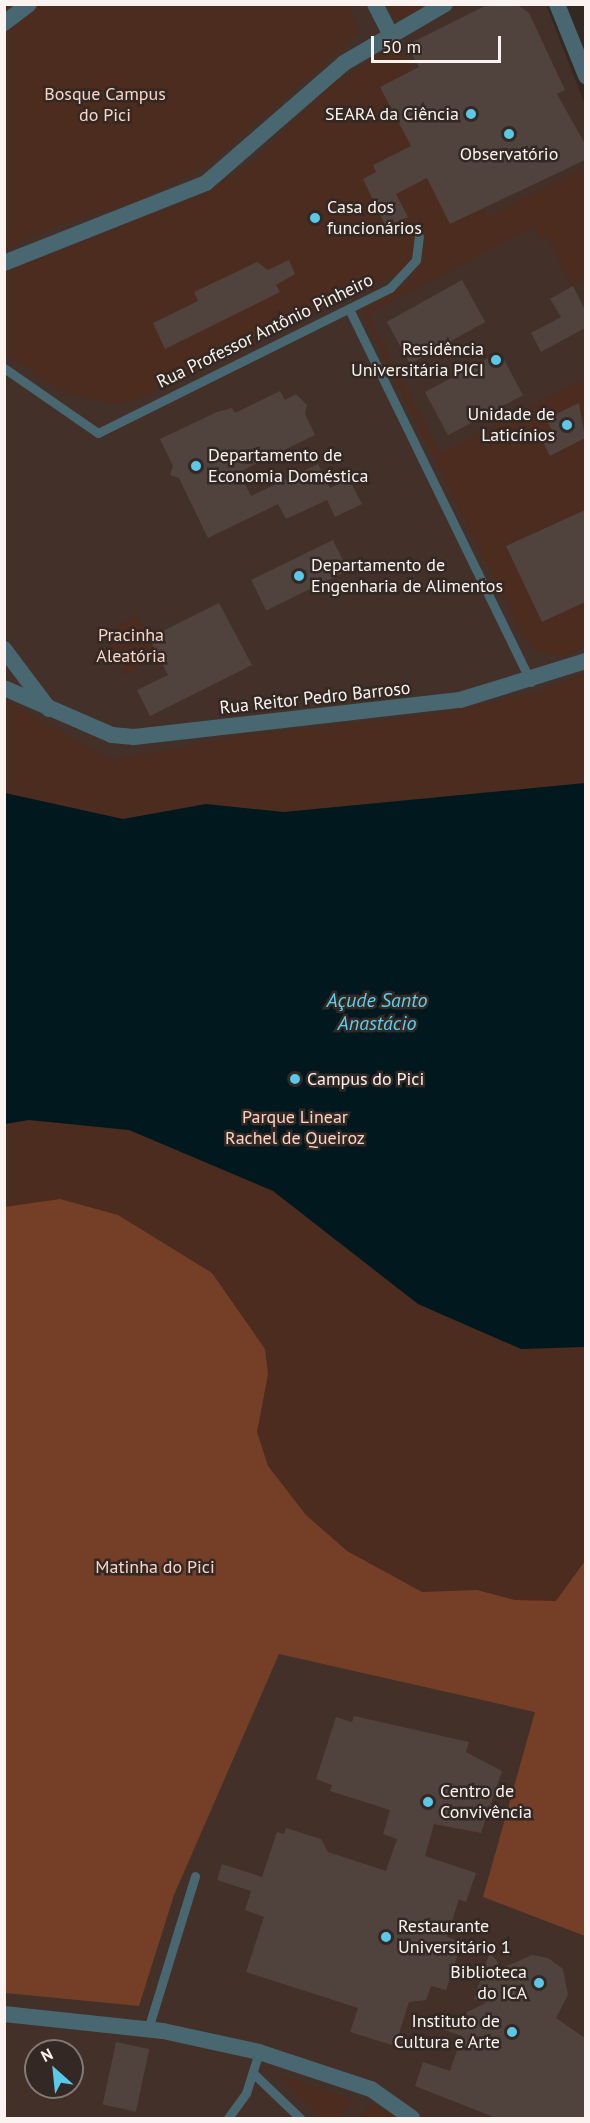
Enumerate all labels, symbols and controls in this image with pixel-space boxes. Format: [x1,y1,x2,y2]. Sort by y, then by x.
scale bar [374,24,504,62]
text: 50 m [382,35,421,58]
park label: Bosque Campus do Pici [44,84,166,127]
place label: SEARA da Ciência [324,103,459,125]
marker: SEARA da Ciência [464,107,478,121]
marker: Observatório [502,127,516,141]
place label: Observatório [460,143,558,165]
place label: Casa dos funcionários [327,197,422,240]
marker: Casa dos funcionários [308,211,322,225]
street label: Rua Professor Antônio Pinheiro [153,269,377,393]
place label: Residência Universitária PICI [351,339,484,382]
marker: Residência Universitária PICI [489,353,503,367]
place label: Unidade de Laticínios [468,404,555,446]
marker: Unidade de Laticínios [560,418,574,432]
place label: Departamento de Economia Doméstica [208,445,368,488]
marker: Departamento de Economia Doméstica [189,459,203,473]
place label: Departamento de Engenharia de Alimentos [311,555,504,598]
marker: Departamento de Engenharia de Alimentos [292,569,306,583]
park label: Pracinha Aleatória [96,625,166,668]
street label: Rua Reitor Pedro Barroso [219,677,411,719]
water label: Açude Santo Anastácio [327,989,427,1036]
place label: Campus do Pici [307,1068,424,1090]
marker: Campus do Pici [288,1072,302,1086]
park label: Parque Linear Rachel de Queiroz [225,1107,365,1150]
park label: Matinha do Pici [95,1556,215,1578]
place label: Centro de Convivência [440,1781,532,1824]
marker: Centro de Convivência [421,1795,435,1809]
place label: Restaurante Universitário 1 [398,1916,511,1958]
marker: Restaurante Universitário 1 [379,1930,393,1944]
place label: Biblioteca do ICA [450,1962,527,2004]
marker: Biblioteca do ICA [532,1976,546,1990]
place label: Instituto de Cultura e Arte [393,2011,500,2054]
marker: Instituto de Cultura e Arte [505,2025,519,2039]
north arrow [24,2039,84,2099]
text: N [38,2043,56,2066]

